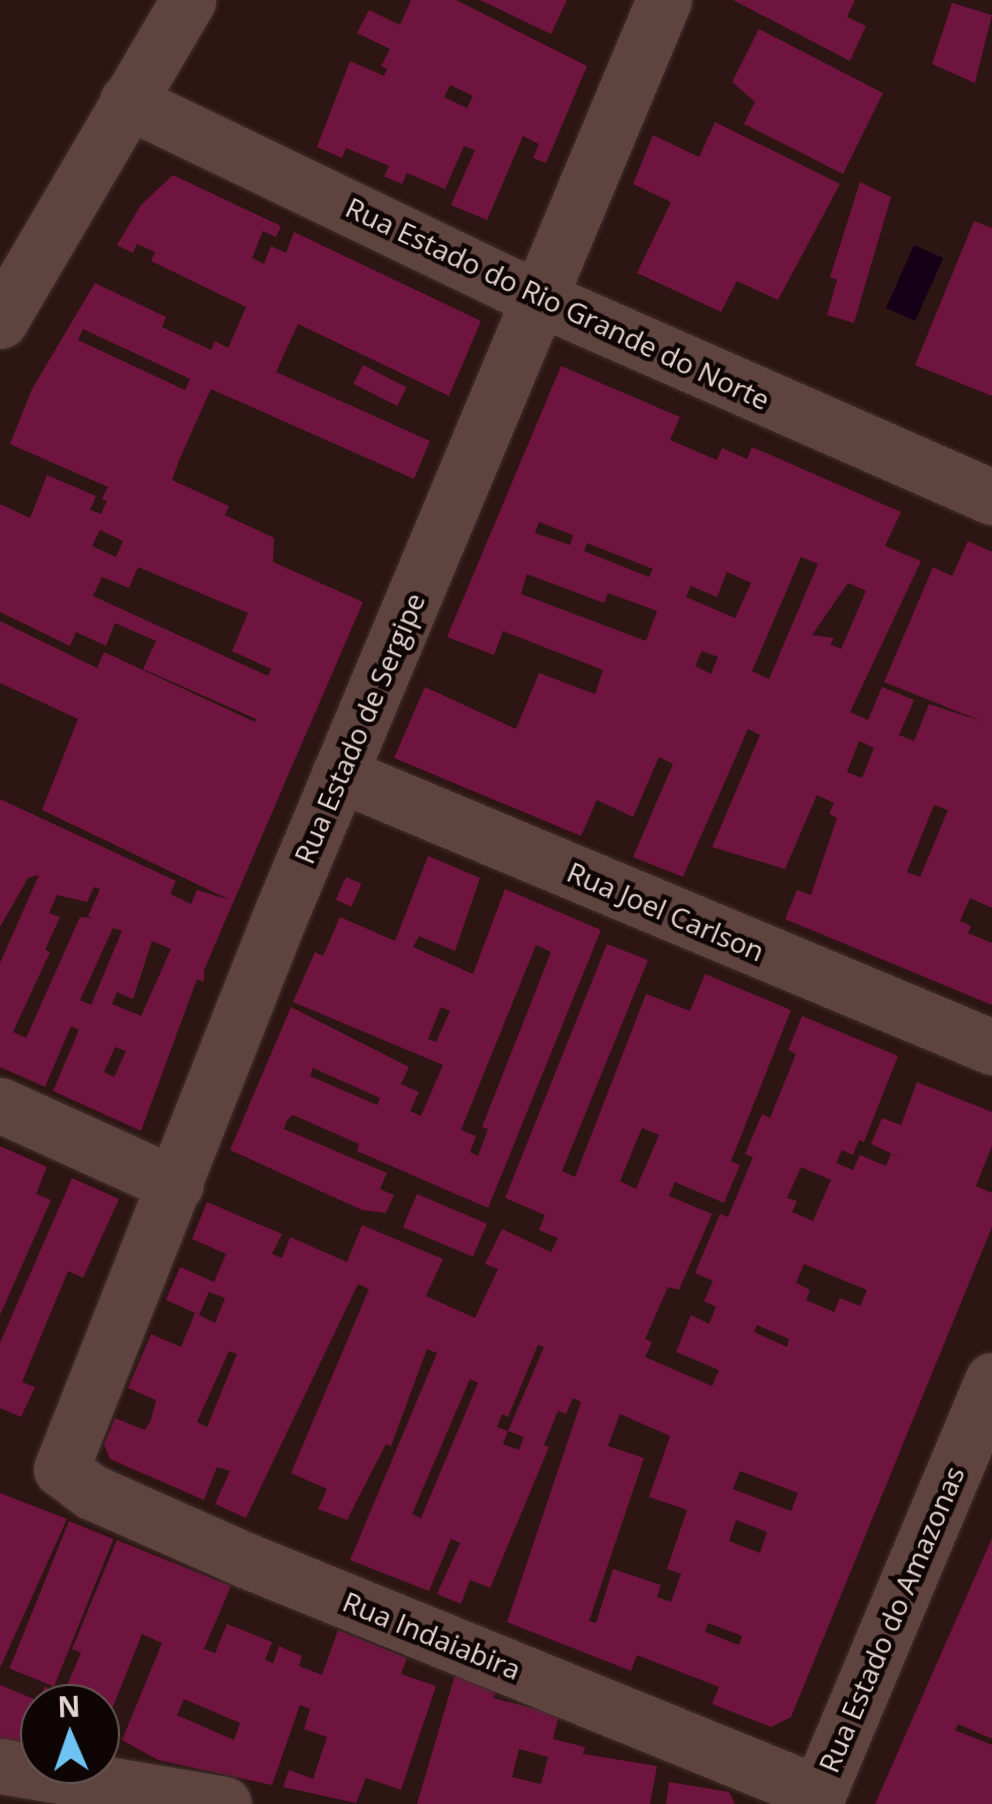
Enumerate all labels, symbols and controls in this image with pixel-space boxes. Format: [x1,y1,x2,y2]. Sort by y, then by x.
street label: Rua Estado do Rio Grande do Norte [341,190,775,416]
street label: Rua Estado de Sergipe [287,588,431,868]
street label: Rua Joel Carlson [562,854,770,968]
street label: Rua Estado do Amazonas [811,1461,971,1777]
street label: Rua Indaiabira [338,1584,526,1686]
north arrow [20,1684,120,1784]
text: N [57,1687,81,1725]

